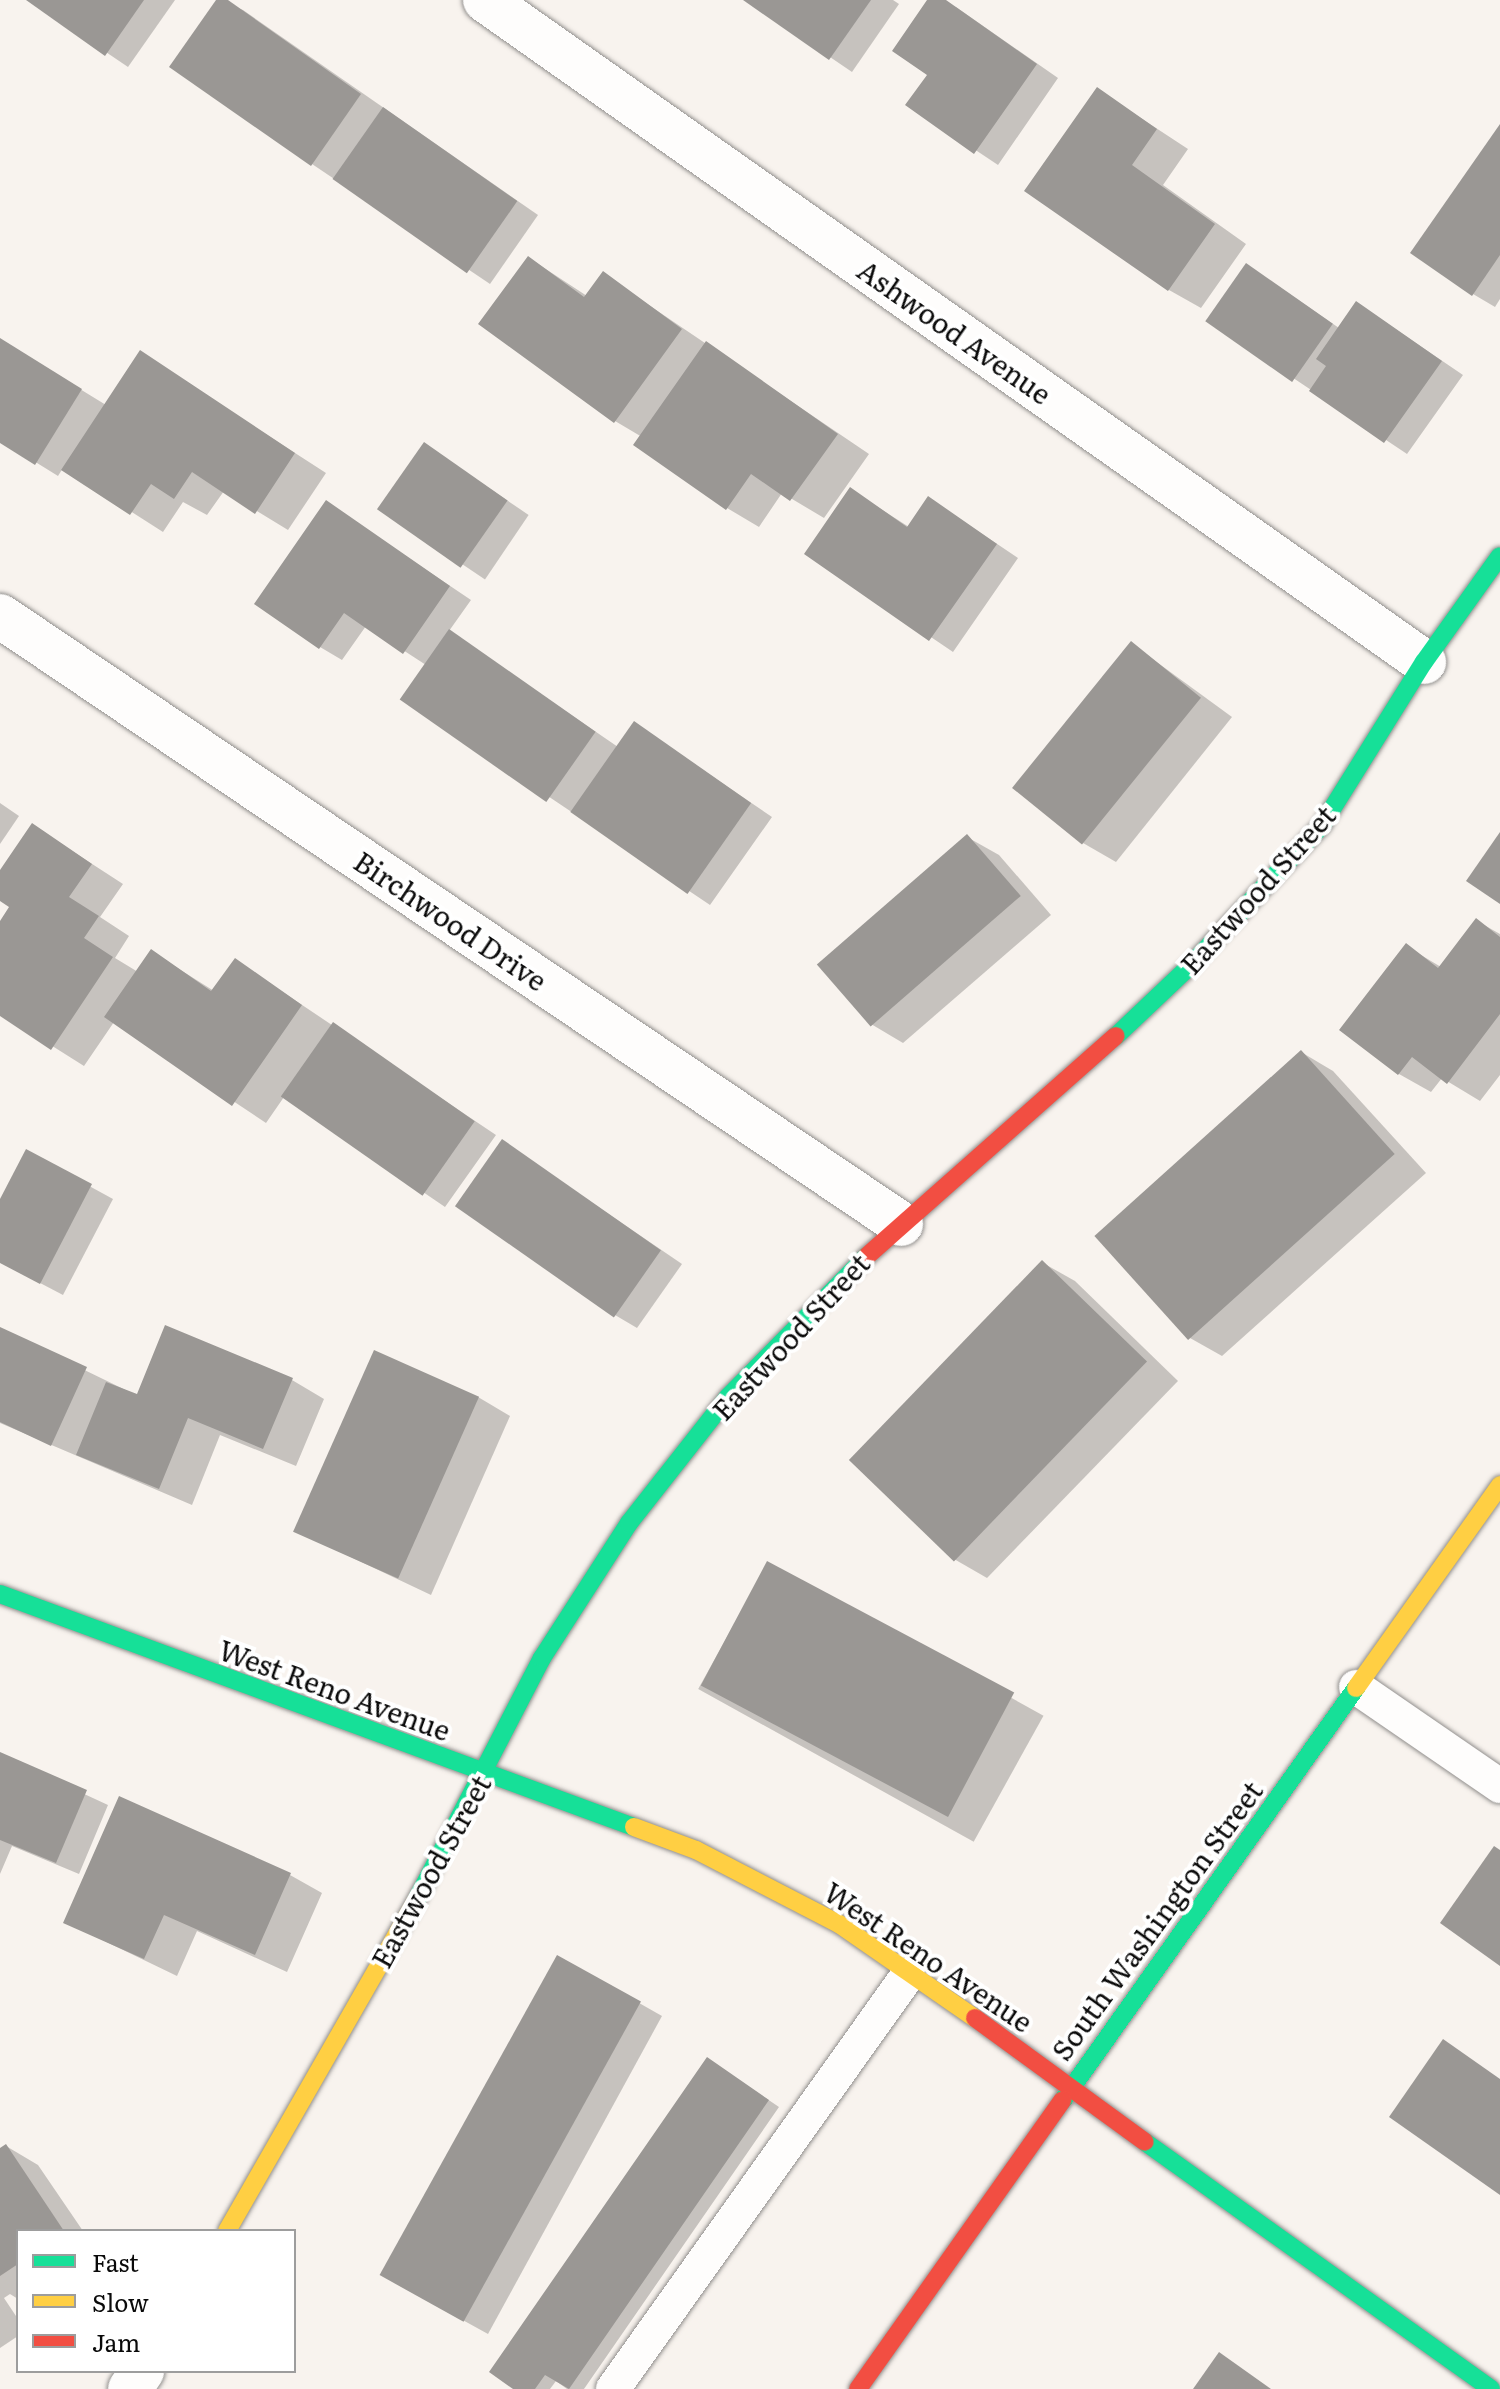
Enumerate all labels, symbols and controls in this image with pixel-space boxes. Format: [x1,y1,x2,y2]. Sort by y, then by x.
street label: Ashwood Avenue [852,252,1058,410]
street label: Eastwood Street [1173,798,1341,980]
street label: Birchwood Drive [348,843,554,997]
street label: Eastwood Street [704,1246,876,1426]
street label: West Reno Avenue [215,1632,455,1746]
street label: Eastwood Street [363,1769,497,1973]
street label: South Washington Street [1043,1774,1269,2066]
street label: West Reno Avenue [819,1874,1039,2038]
legend [16,2229,296,2373]
text: Fast [92,2244,139,2279]
text: Slow [92,2284,149,2319]
text: Jam [92,2324,140,2359]

